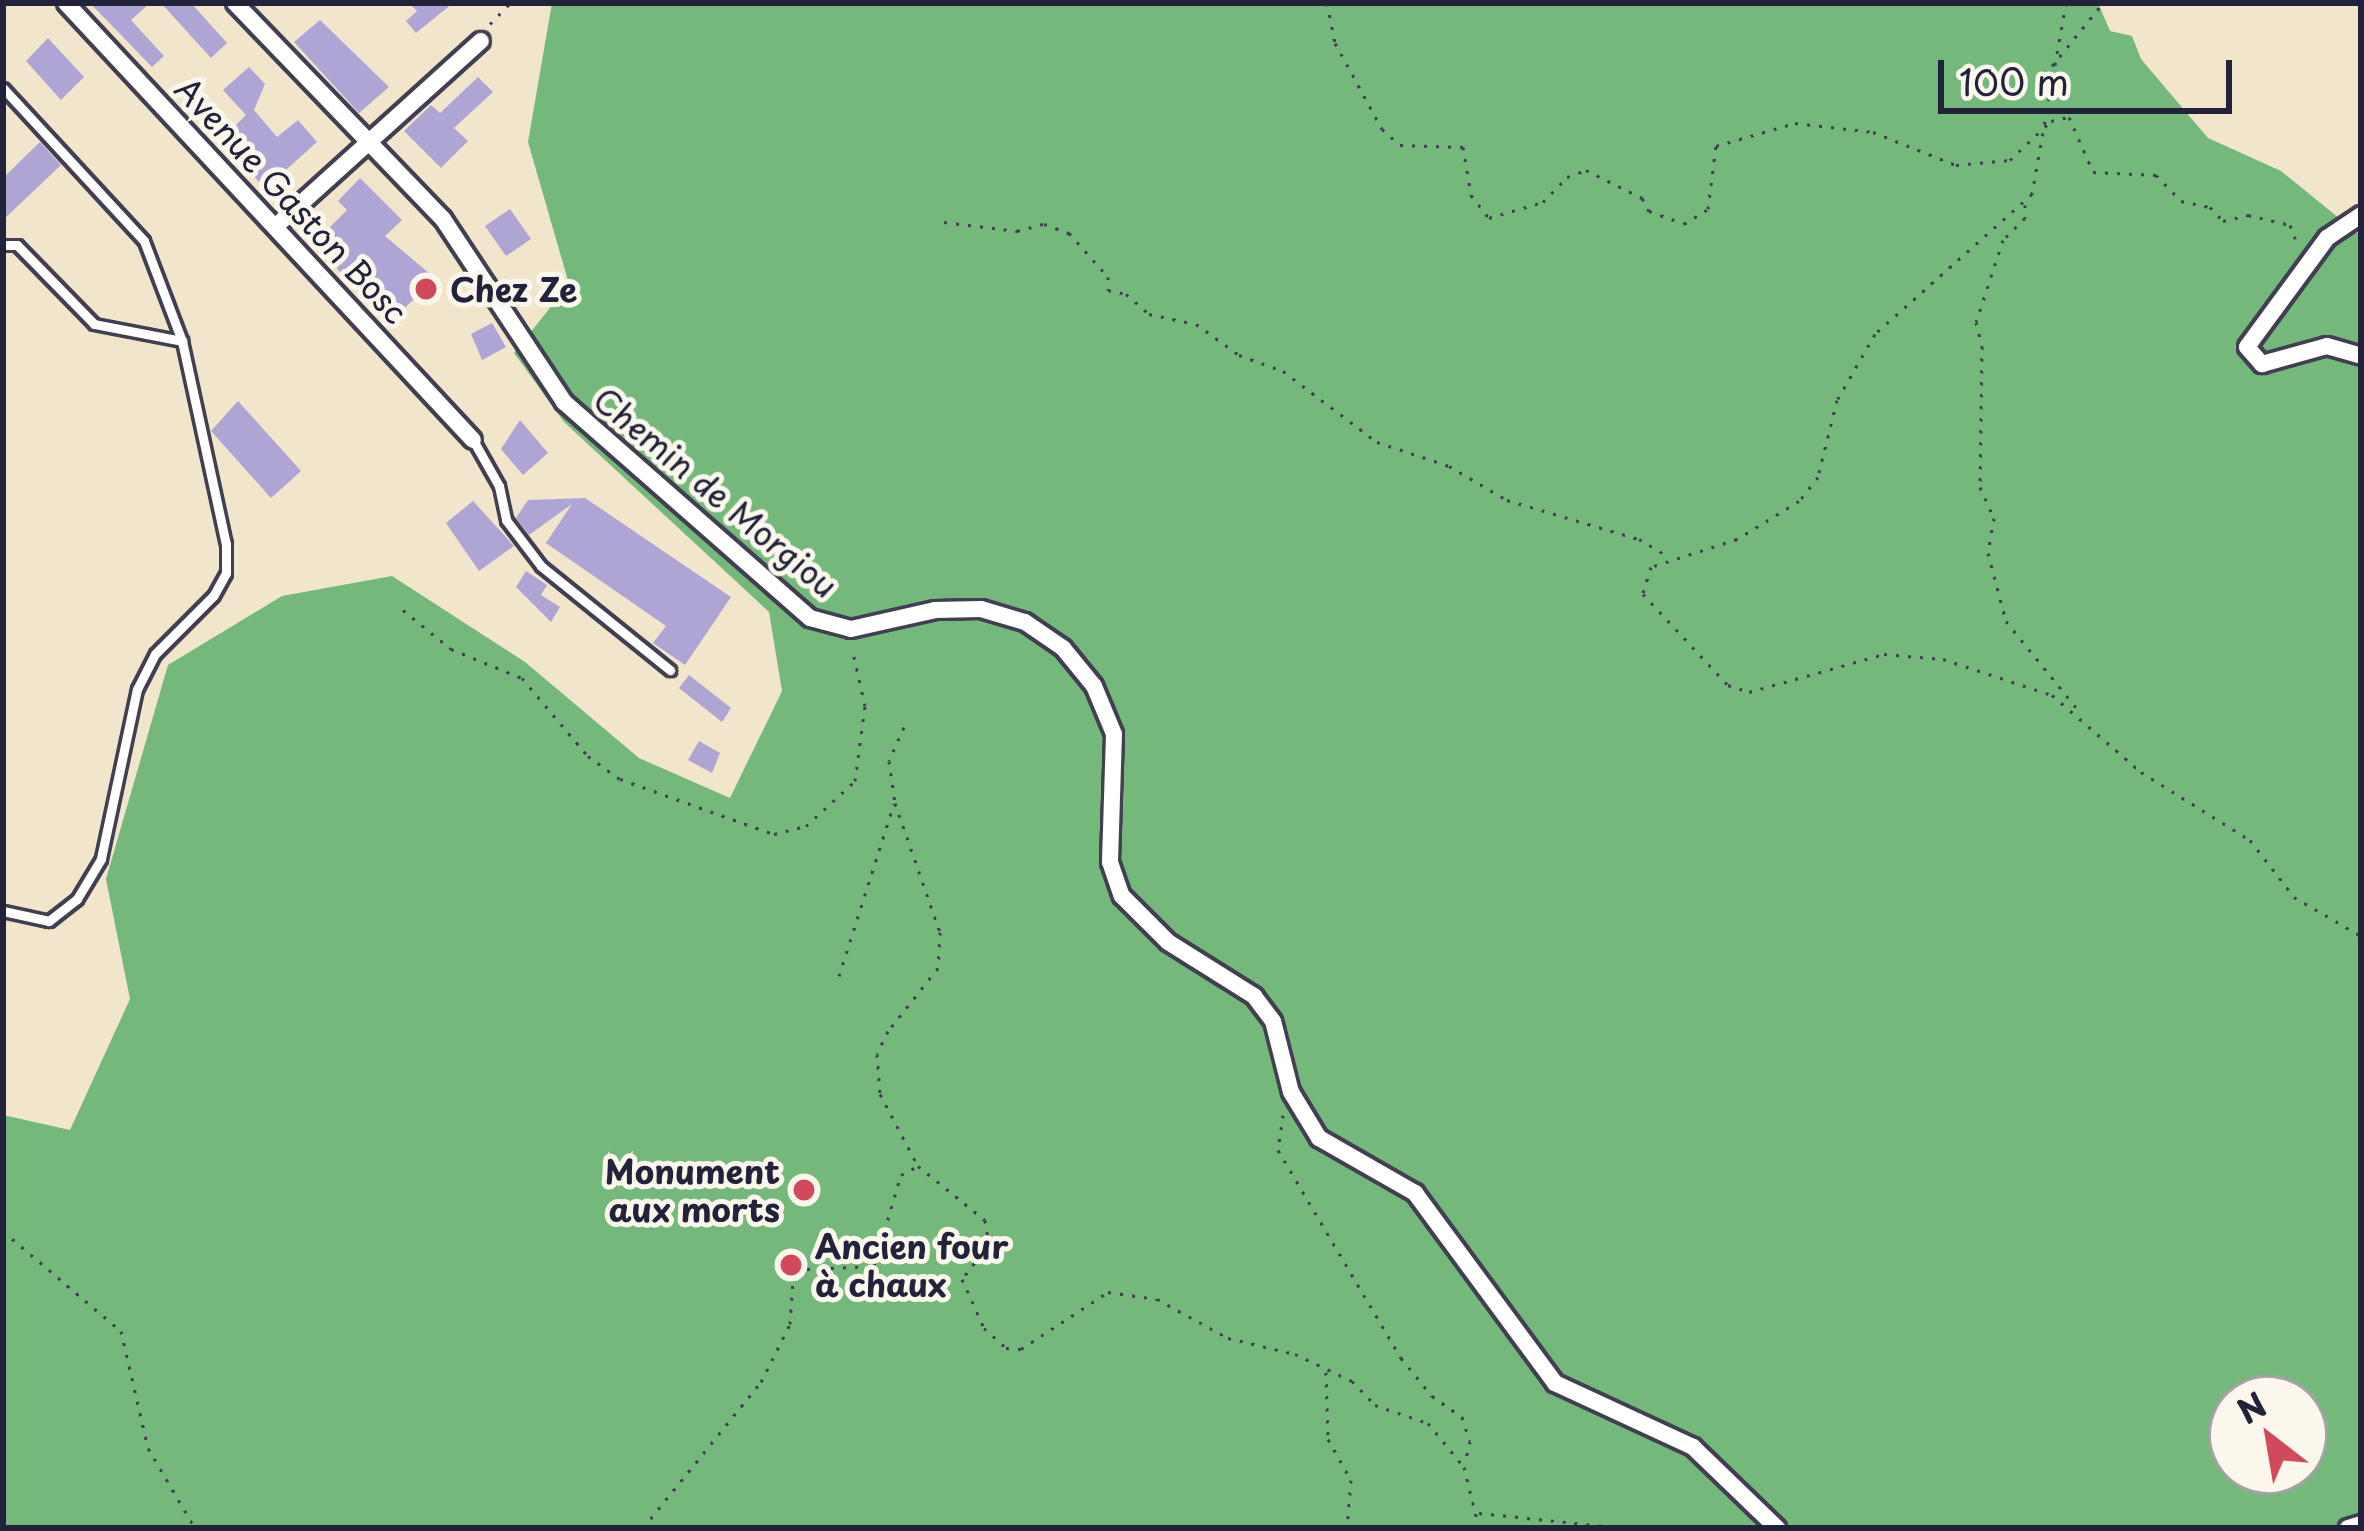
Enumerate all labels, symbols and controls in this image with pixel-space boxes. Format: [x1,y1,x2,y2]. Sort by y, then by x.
scale bar [1944,36,2238,110]
text: 100 m [1959,54,2069,108]
street label: Avenue Gaston Bosc [168,69,416,331]
place label: Chez Ze [450,269,578,309]
marker: Chez Ze [413,276,439,302]
street label: Chemin de Morgiou [586,378,846,606]
place label: Monument aux morts [605,1151,780,1229]
marker: Monument aux morts [791,1177,817,1203]
place label: Ancien four à chaux [815,1226,1010,1304]
marker: Ancien four à chaux [778,1252,804,1278]
north arrow [2208,1375,2328,1495]
text: N [2227,1379,2275,1435]

